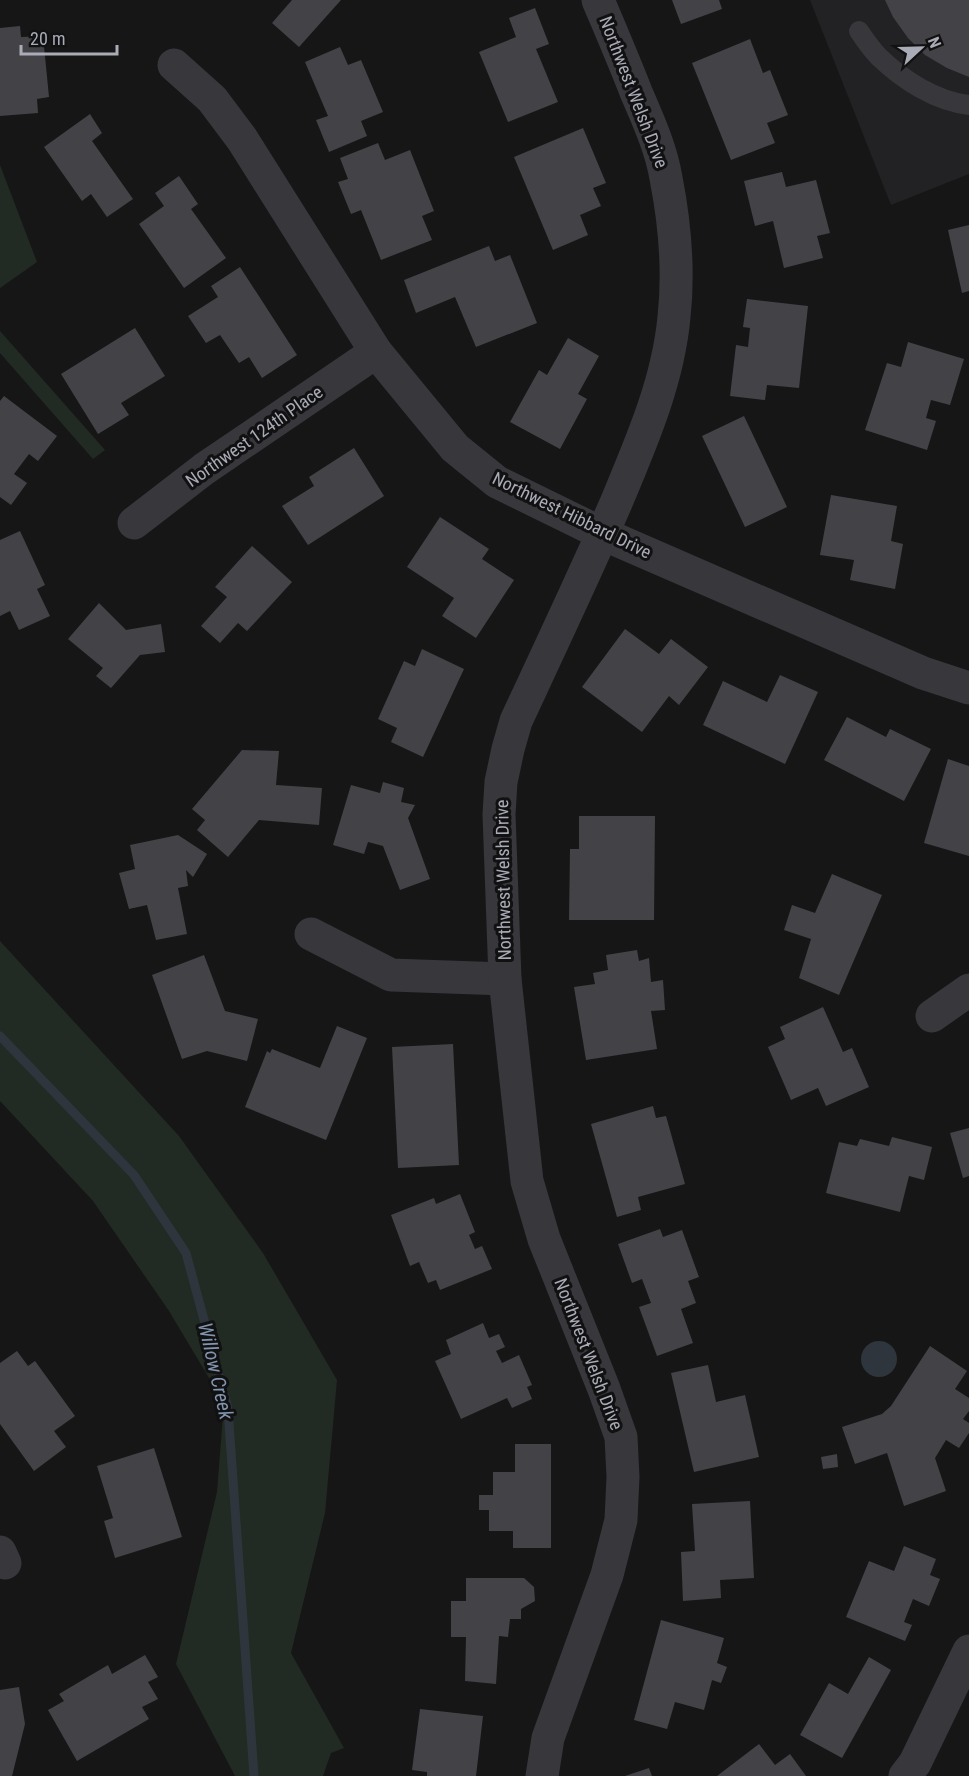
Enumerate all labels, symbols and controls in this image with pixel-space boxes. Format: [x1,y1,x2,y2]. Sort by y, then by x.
street label: Northwest Welsh Drive [595,13,673,171]
scale bar [21,18,117,56]
north arrow [891,18,951,78]
text: 20 m [30,28,65,49]
text: N [924,34,945,51]
street label: Northwest 124th Place [182,381,326,491]
street label: Northwest Hibbard Drive [489,467,655,563]
street label: Northwest Welsh Drive [491,799,515,961]
street label: Northwest Welsh Drive [550,1275,628,1433]
water label: Willow Creek [193,1320,239,1423]

